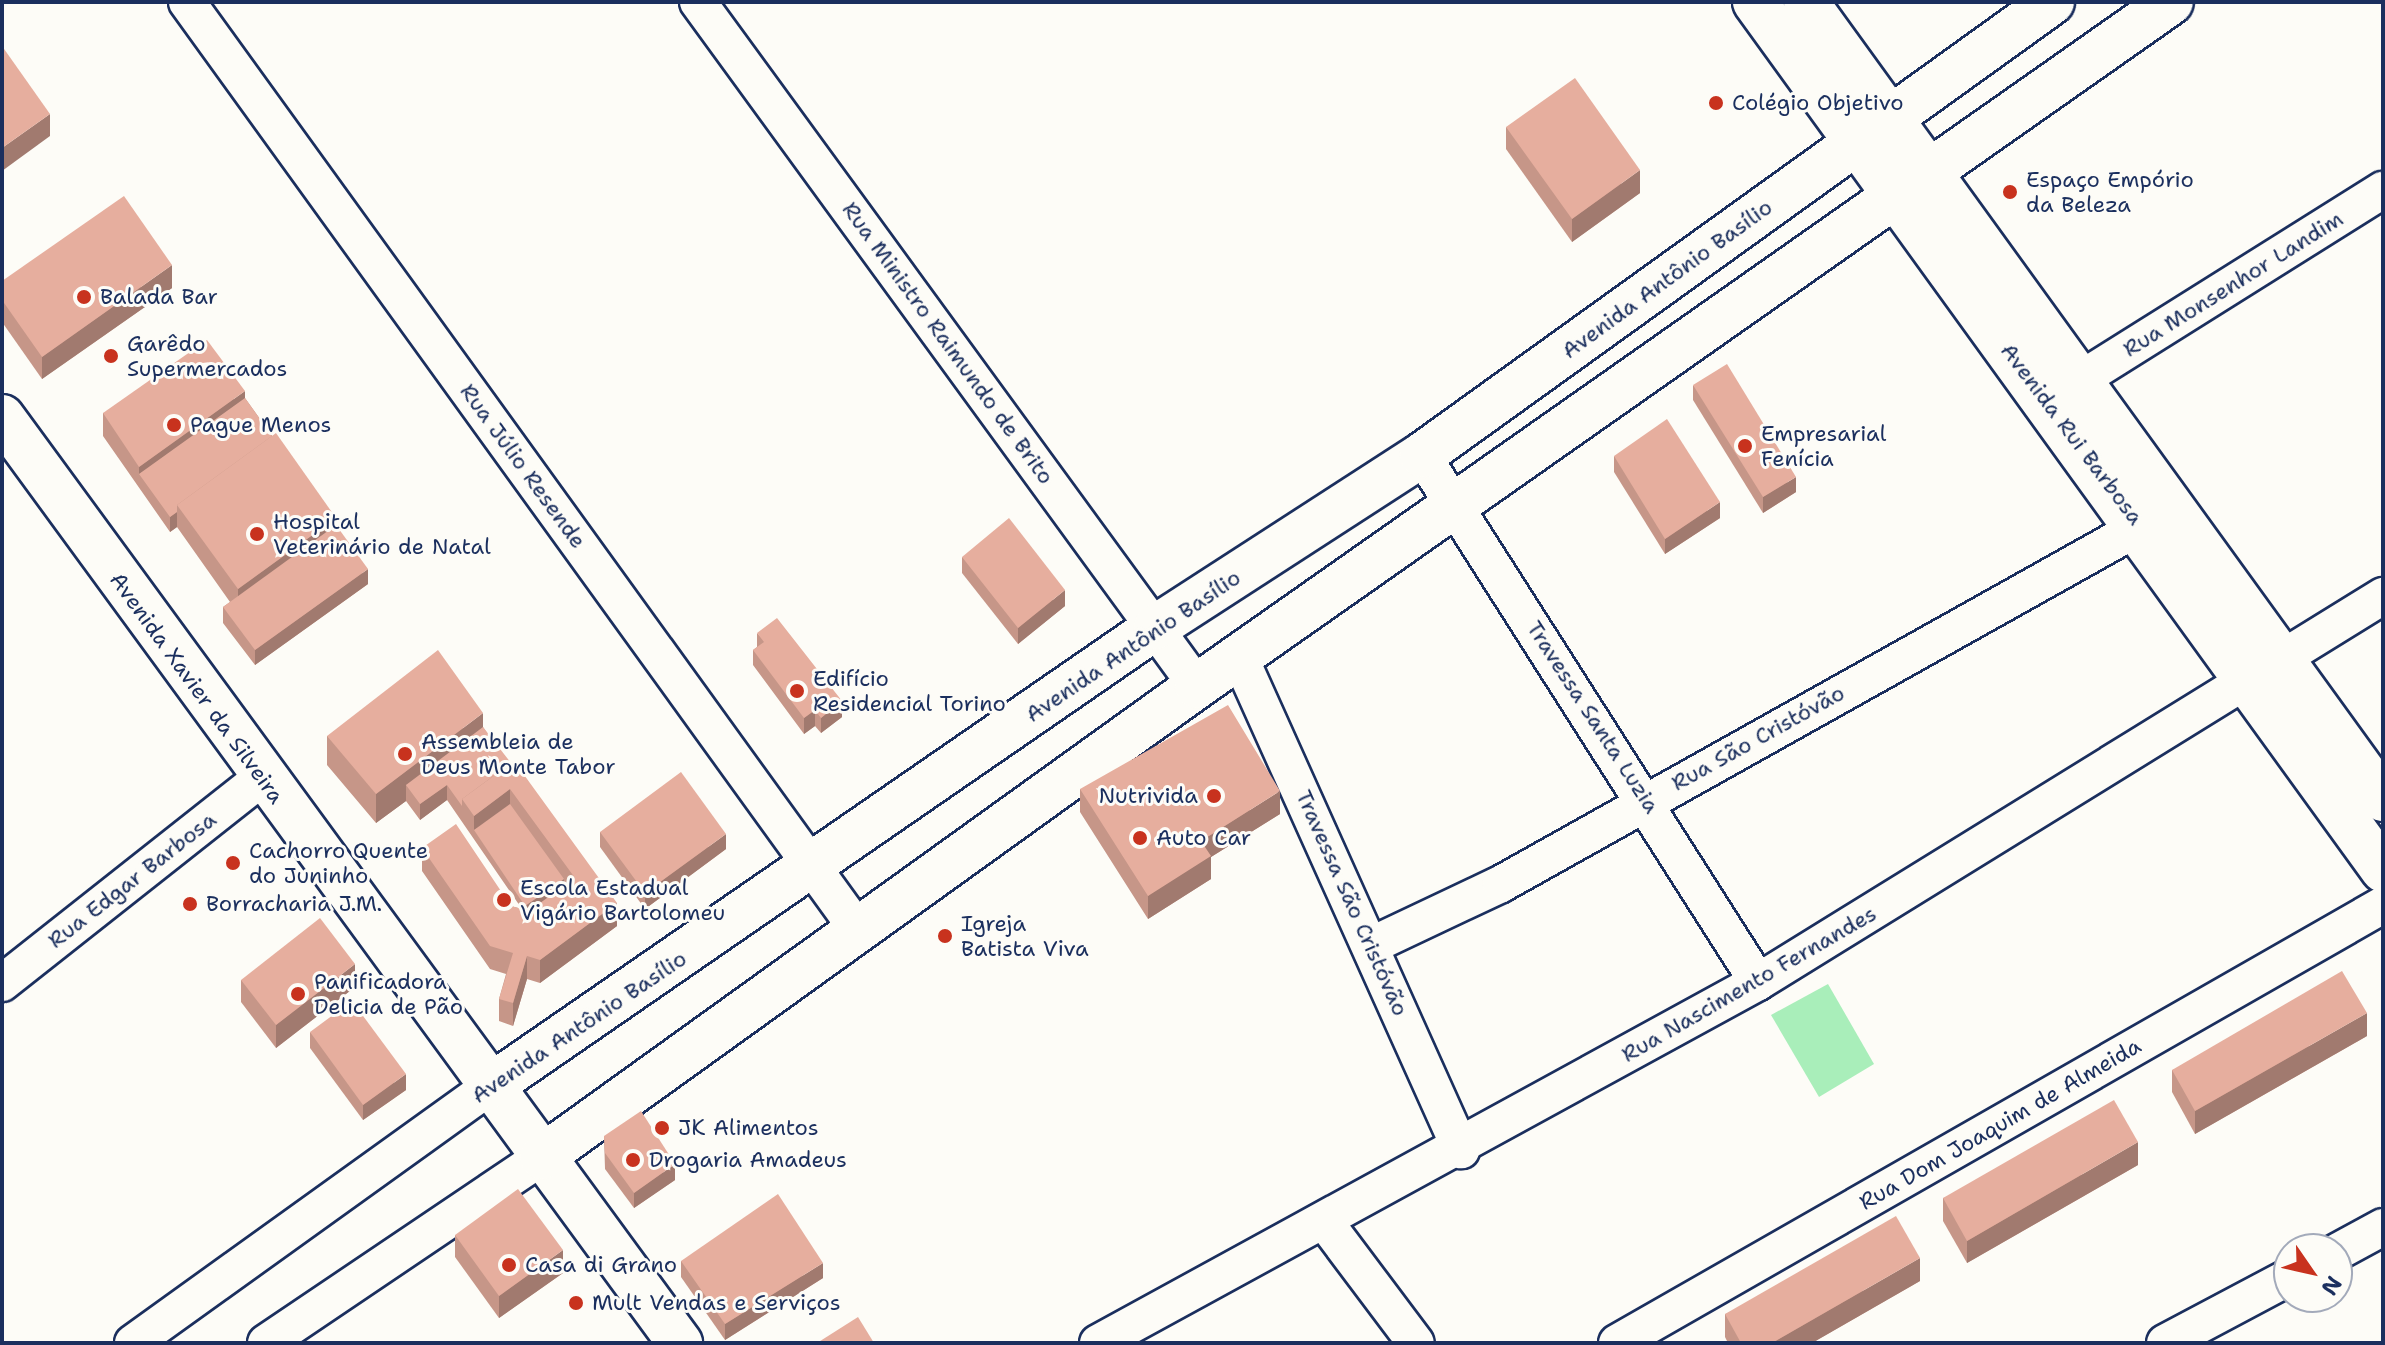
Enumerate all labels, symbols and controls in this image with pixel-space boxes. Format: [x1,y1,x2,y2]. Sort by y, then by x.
place label: Colégio Objetivo [1732,90,1904,116]
marker: Colégio Objetivo [1707,94,1725,112]
place label: Espaço Empório da Beleza [2026,166,2194,218]
marker: Espaço Empório da Beleza [2001,183,2019,201]
street label: Avenida Antônio Basílio [1557,194,1777,364]
street label: Rua Ministro Raimundo de Brito [837,197,1059,489]
street label: Rua Monsenhor Landim [2118,205,2348,363]
place label: Balada Bar [100,284,218,310]
marker: Balada Bar [75,288,93,306]
place label: Garêdo Supermercados [127,330,287,382]
street label: Avenida Rui Barbosa [1995,338,2149,530]
marker: Garêdo Supermercados [102,347,120,365]
street label: Rua Júlio Resende [455,379,591,553]
place label: Pague Menos [190,412,331,438]
marker: Pague Menos [165,416,183,434]
place label: Empresarial Fenícia [1761,420,1886,472]
marker: Empresarial Fenícia [1736,437,1754,455]
place label: Hospital Veterinário de Natal [273,508,491,560]
marker: Hospital Veterinário de Natal [248,525,266,543]
street label: Avenida Antônio Basílio [1021,564,1245,728]
street label: Avenida Xavier da Silveira [104,567,290,809]
street label: Travessa Santa Luzia [1521,616,1665,818]
place label: Edifício Residencial Torino [813,665,1006,716]
street label: Rua São Cristóvão [1667,680,1849,796]
marker: Edifício Residencial Torino [788,682,806,700]
place label: Assembleia de Deus Monte Tabor [421,728,616,780]
marker: Assembleia de Deus Monte Tabor [396,745,414,763]
place label: Nutrivida [1098,783,1198,809]
street label: Travessa São Cristóvão [1290,786,1414,1020]
marker: Nutrivida [1205,787,1223,805]
street label: Rua Edgar Barbosa [43,806,221,954]
place label: Auto Car [1156,825,1251,851]
marker: Auto Car [1131,829,1149,847]
place label: Cachorro Quente do Juninho [249,837,428,888]
marker: Cachorro Quente do Juninho [224,854,242,872]
place label: Escola Estadual Vigário Bartolomeu [520,874,725,926]
place label: Borracharia J.M. [206,891,382,917]
marker: Escola Estadual Vigário Bartolomeu [495,891,513,909]
marker: Borracharia J.M. [181,895,199,913]
street label: Rua Nascimento Fernandes [1617,900,1881,1068]
place label: Igreja Batista Viva [961,910,1089,962]
marker: Igreja Batista Viva [936,927,954,945]
street label: Avenida Antônio Basílio [467,945,691,1109]
place label: Panificadora Delicia de Pão [314,968,463,1020]
marker: Panificadora Delicia de Pão [289,985,307,1003]
street label: Rua Dom Joaquim de Almeida [1854,1032,2146,1216]
place label: JK Alimentos [678,1115,819,1141]
marker: JK Alimentos [653,1119,671,1137]
place label: Drogaria Amadeus [649,1147,847,1173]
marker: Drogaria Amadeus [624,1151,642,1169]
north arrow [2273,1233,2353,1313]
place label: Casa di Grano [525,1252,677,1278]
marker: Casa di Grano [500,1256,518,1274]
text: N [2315,1270,2349,1301]
place label: Mult Vendas e Serviços [592,1290,841,1316]
marker: Mult Vendas e Serviços [567,1294,585,1312]

